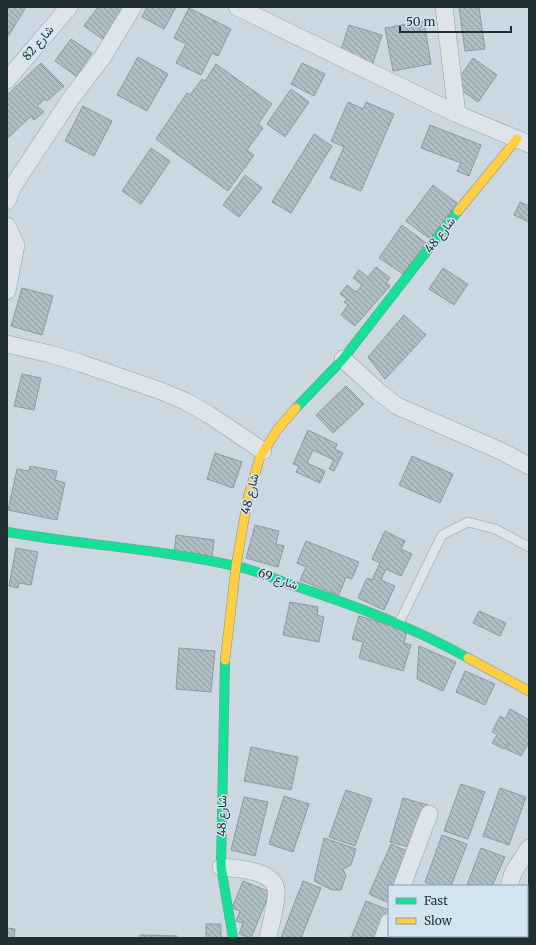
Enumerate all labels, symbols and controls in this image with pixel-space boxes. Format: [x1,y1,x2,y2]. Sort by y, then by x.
scale bar [400,8,511,34]
text: 50 m [406,14,435,29]
street label: شارع 82 [19,22,58,65]
street label: شارع 48 [421,214,460,257]
street label: شارع 48 [237,472,264,516]
street label: شارع 69 [256,565,300,594]
street label: شارع 48 [214,795,231,837]
legend [388,885,528,937]
text: Fast [424,893,448,908]
text: Slow [424,913,453,928]

